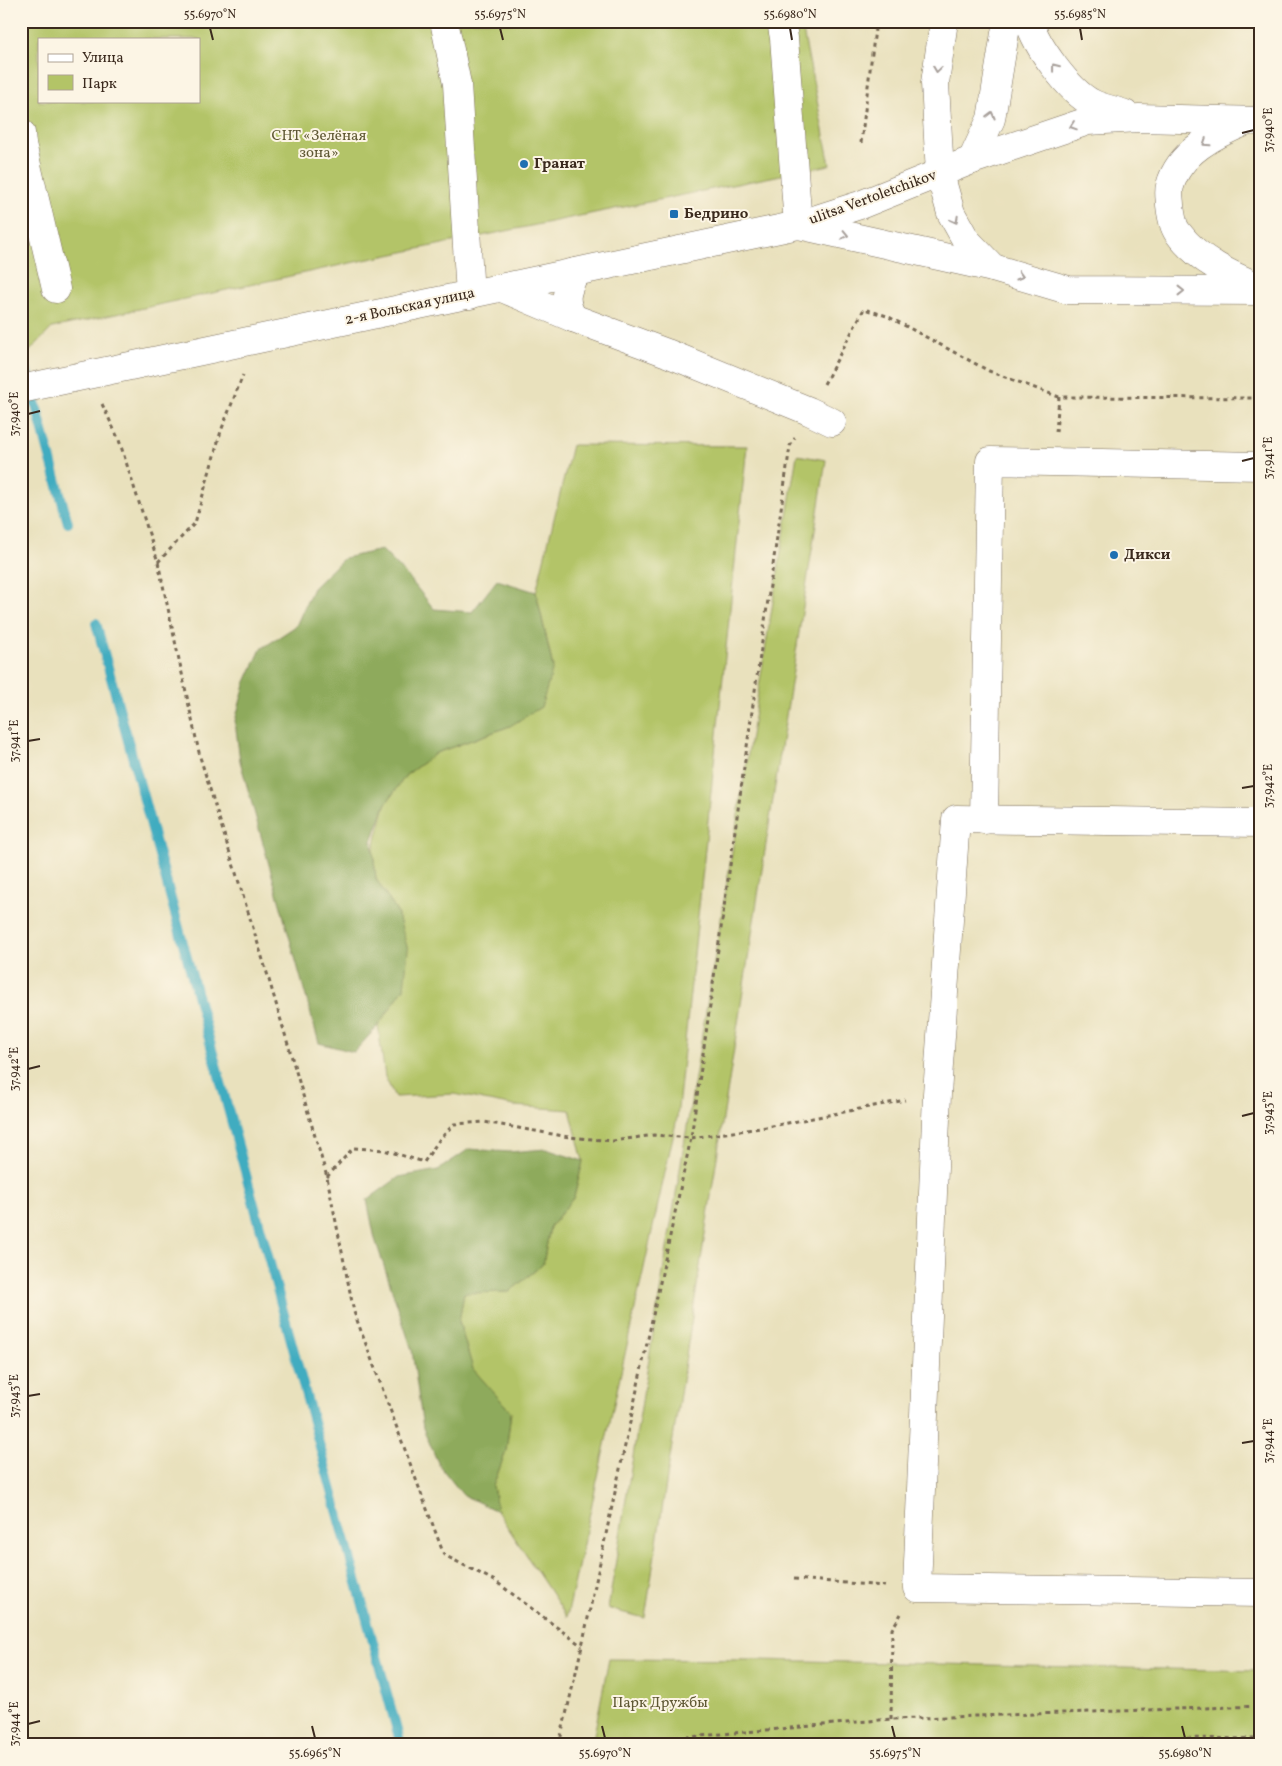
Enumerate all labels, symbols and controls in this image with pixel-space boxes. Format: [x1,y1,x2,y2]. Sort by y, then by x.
text: 55.6970°N [184,7,236,23]
text: 55.6975°N [474,7,526,23]
text: 55.6980°N [763,7,817,23]
text: 55.6985°N [1054,7,1106,23]
legend [38,38,200,102]
text: Улица [82,48,124,69]
one-way arrow [1052,64,1060,73]
one-way arrow [932,65,942,74]
text: Парк [82,74,117,95]
text: 37.940°E [1261,107,1277,153]
one-way arrow [985,111,996,120]
one-way arrow [1070,120,1078,130]
park label: СНТ «Зелёная зона» [272,126,367,164]
one-way arrow [1202,136,1211,146]
place label: Гранат [534,154,586,175]
marker: Гранат [518,158,530,170]
street label: ulitsa Vertoletchikov [806,165,940,231]
place label: Бедрино [684,204,749,225]
marker: Бедрино [668,208,680,220]
one-way arrow [949,215,959,224]
one-way arrow [841,230,850,240]
one-way arrow [1016,271,1024,281]
street label: 2-я Вольская улица [343,283,477,331]
one-way arrow [1178,286,1185,296]
text: 37.940°E [7,391,23,437]
text: 37.941°E [1261,436,1277,480]
place label: Дикси [1124,545,1171,566]
marker: Дикси [1108,549,1120,561]
text: 37.941°E [7,719,23,763]
text: 37.942°E [1261,764,1277,808]
text: 37.942°E [7,1047,23,1091]
text: 37.943°E [1261,1091,1277,1135]
text: 37.943°E [7,1374,23,1418]
text: 37.944°E [1261,1418,1277,1464]
park label: Парк Дружбы [612,1693,708,1714]
text: 37.944°E [7,1701,23,1747]
text: 55.6965°N [289,1746,341,1762]
text: 55.6970°N [579,1746,631,1762]
text: 55.6975°N [869,1746,921,1762]
text: 55.6980°N [1158,1746,1212,1762]

